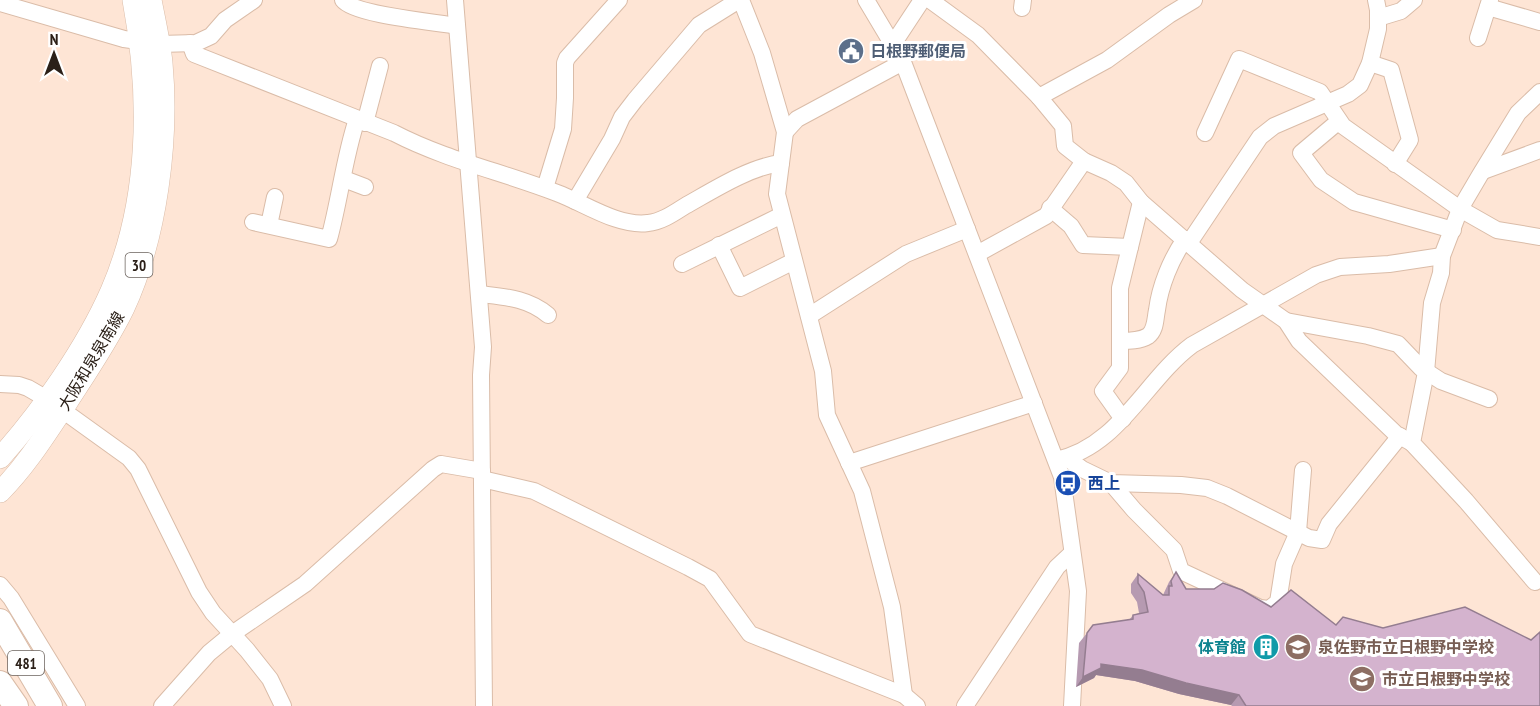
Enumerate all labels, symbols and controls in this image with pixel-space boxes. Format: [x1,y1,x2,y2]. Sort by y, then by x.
north arrow [24,24,84,84]
text: N [50,29,58,49]
public building icon: 日根野郵便局 [836,36,866,66]
place label: 日根野郵便局 [870,41,966,61]
road number: 30 [126,253,152,277]
street label: 大阪和泉泉南線 [54,308,128,414]
bus stop icon: 西上 [1053,468,1083,498]
place label: 西上 [1088,473,1120,493]
building icon: 体育館 [1251,632,1281,662]
school or university icon: 泉佐野市立日根野中学校 [1283,632,1313,662]
place label: 体育館 [1198,637,1246,657]
place label: 泉佐野市立日根野中学校 [1318,637,1494,657]
road number: 481 [8,651,44,675]
school or university icon: 市立日根野中学校 [1347,664,1377,694]
place label: 市立日根野中学校 [1382,669,1510,689]

